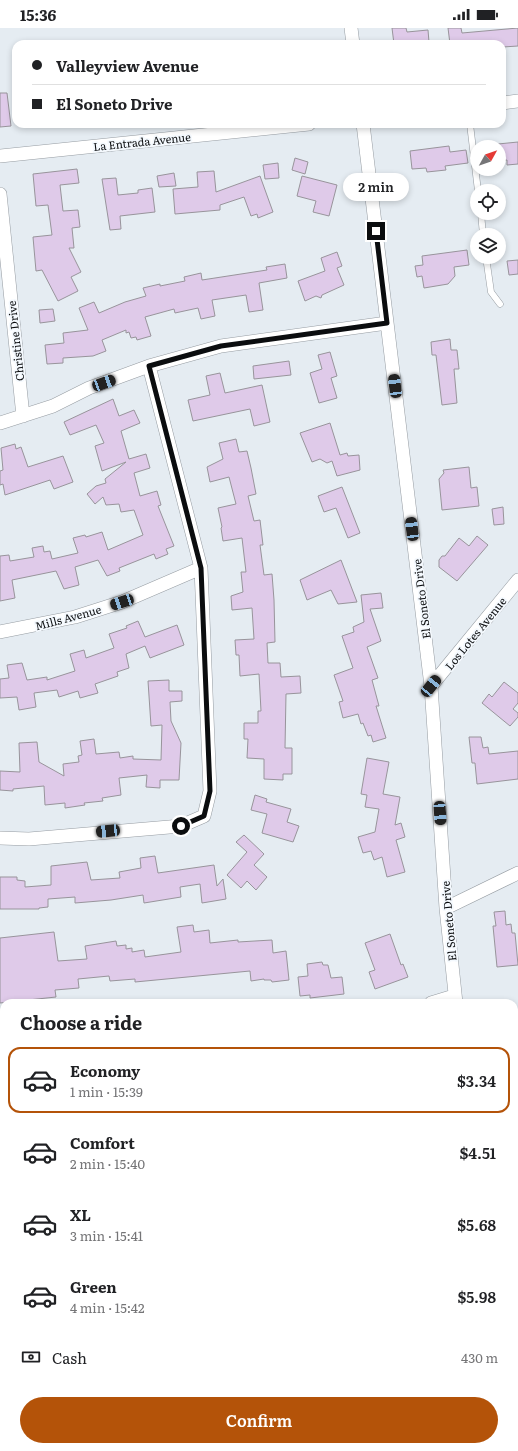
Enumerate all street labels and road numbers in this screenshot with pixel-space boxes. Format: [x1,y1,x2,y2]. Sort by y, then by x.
street label: La Entrada Avenue [93,128,192,154]
street label: Christine Drive [3,300,27,382]
street label: El Soneto Drive [408,558,434,640]
street label: Los Lotes Avenue [441,593,510,673]
street label: Mills Avenue [33,600,103,633]
street label: El Soneto Drive [437,880,459,962]

